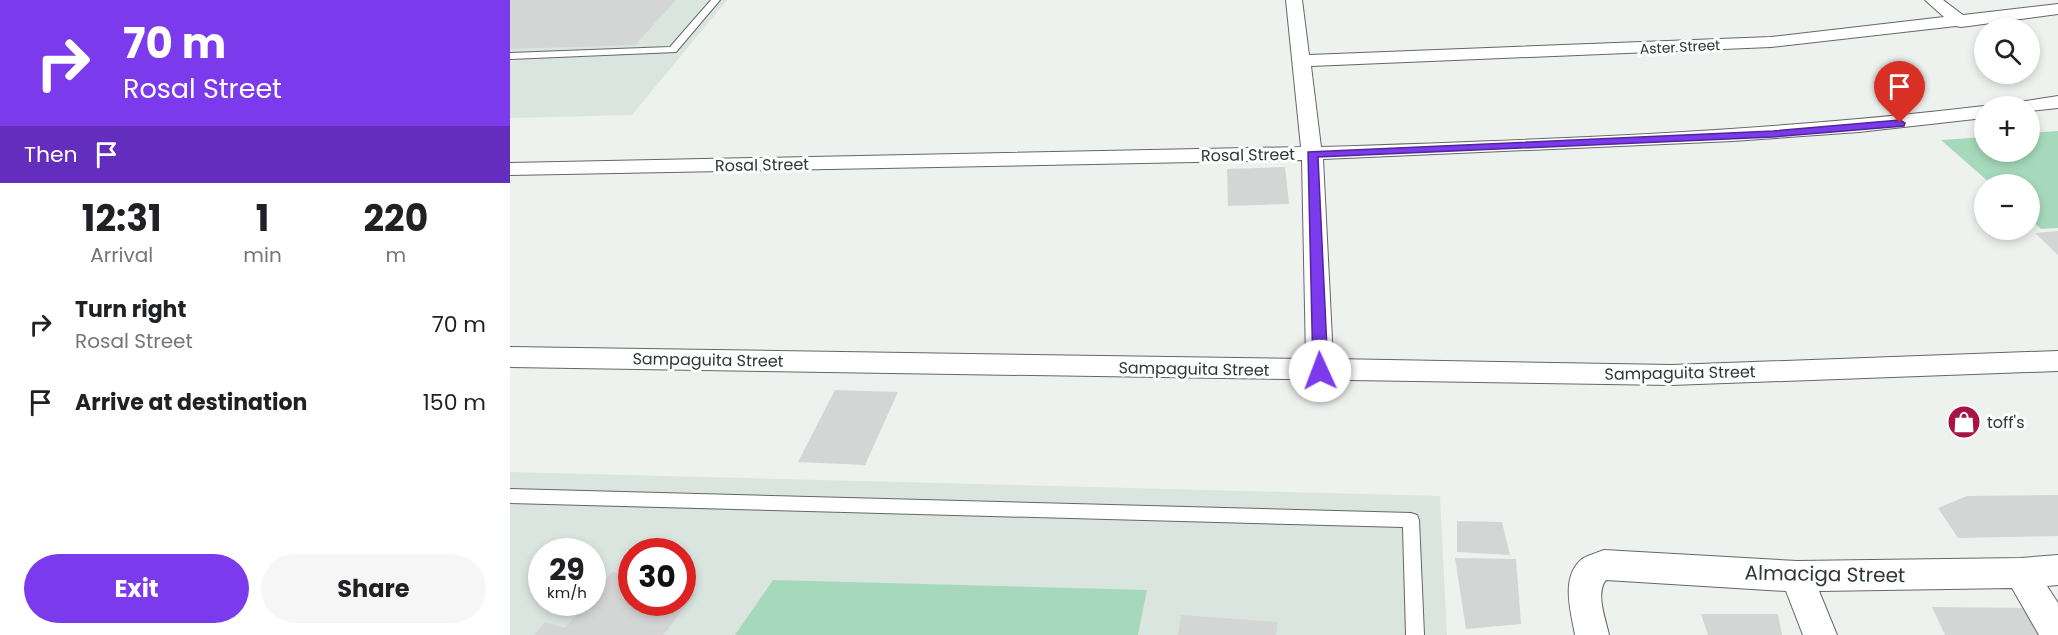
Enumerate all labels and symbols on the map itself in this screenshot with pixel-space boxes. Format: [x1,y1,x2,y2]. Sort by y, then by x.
street label: Aster Street [1639,35,1721,59]
pin [1874,61,1925,123]
street label: Rosal Street [1201,143,1295,167]
street label: Rosal Street [715,153,809,177]
position arrow [1288,339,1352,403]
street label: Sampaguita Street [632,347,784,373]
street label: Sampaguita Street [1118,356,1270,382]
street label: Sampaguita Street [1604,360,1756,386]
shop icon: toff's [1946,404,1982,440]
place label: toff's [1987,411,2025,434]
speed limit sign: 30 [618,538,696,616]
street label: Almaciga Street [1745,559,1905,589]

